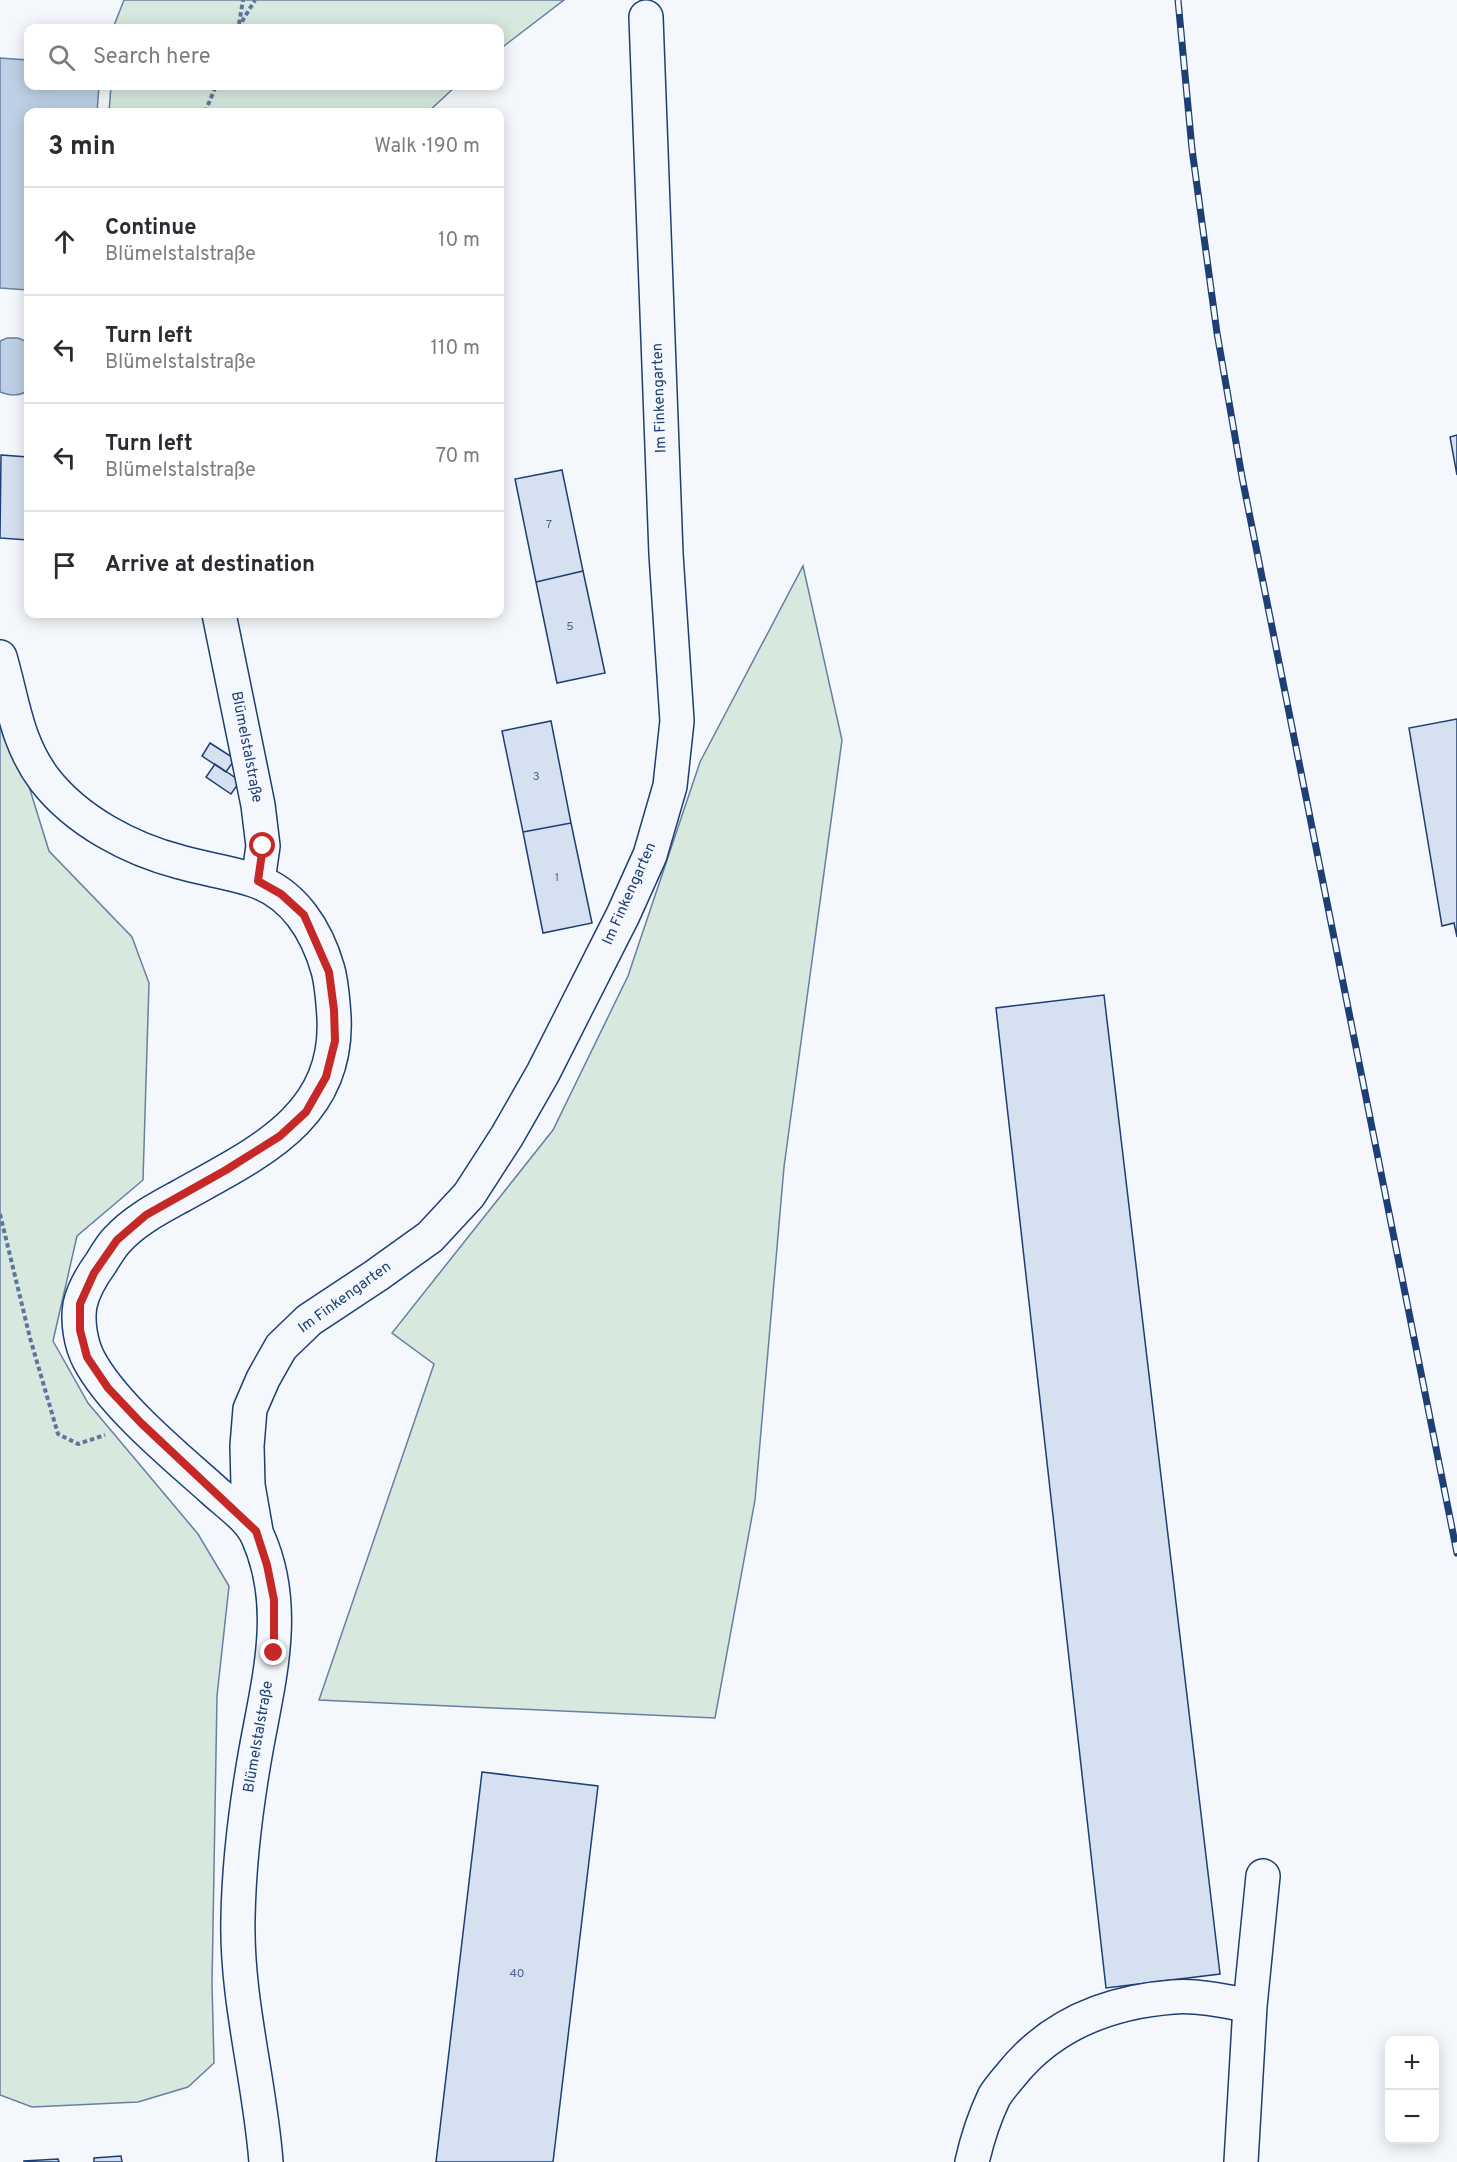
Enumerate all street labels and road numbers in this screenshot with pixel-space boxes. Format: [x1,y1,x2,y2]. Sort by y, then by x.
street label: Im Finkengarten [649,342,671,454]
street label: Blümelstalstraße [226,690,266,804]
street label: Im Finkengarten [599,840,661,948]
street label: Im Finkengarten [295,1258,395,1338]
street label: Blümelstalstraße [240,1680,278,1794]

